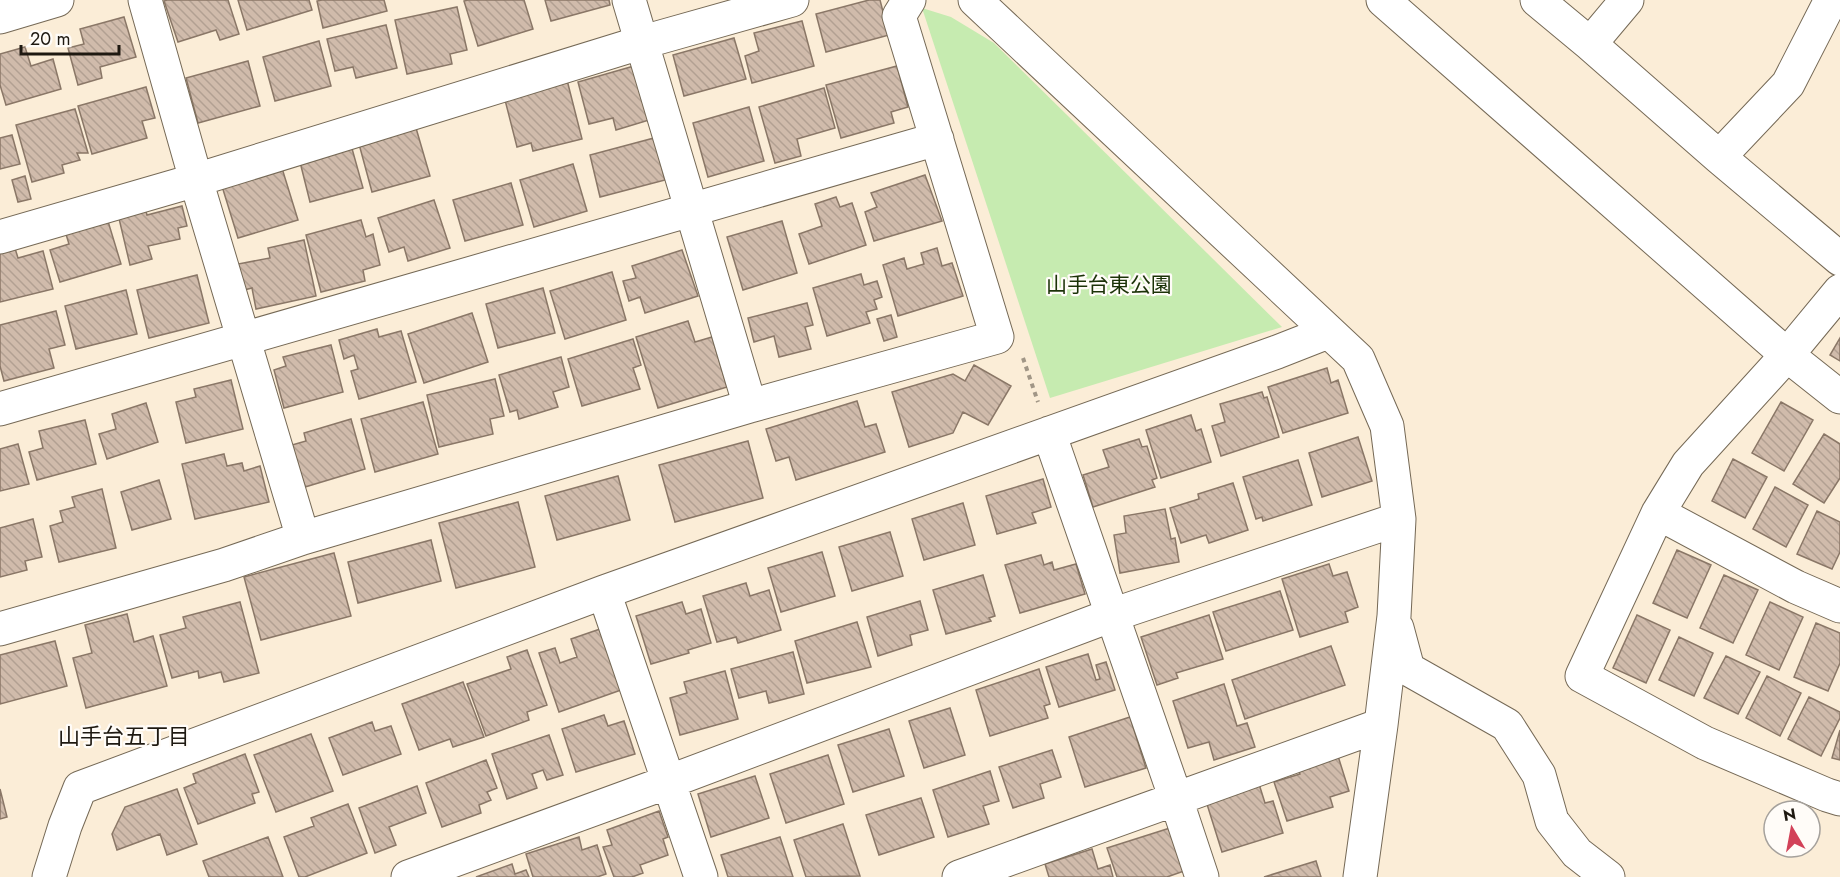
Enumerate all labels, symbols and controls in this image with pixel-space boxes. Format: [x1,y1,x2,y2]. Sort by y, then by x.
scale bar [21,18,118,56]
text: 20 m [30,26,70,52]
park label: 山手台東公園 [1046,270,1172,300]
district label: 山手台五丁目 [58,720,190,752]
north arrow [1762,799,1822,859]
text: N [1781,802,1798,827]

